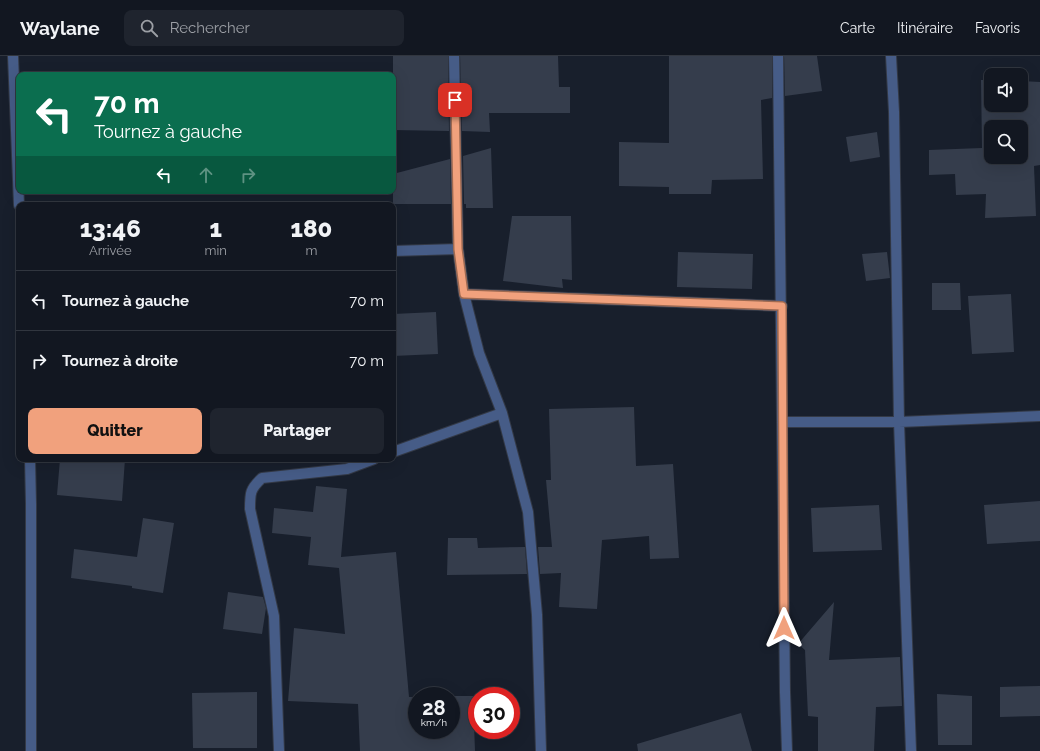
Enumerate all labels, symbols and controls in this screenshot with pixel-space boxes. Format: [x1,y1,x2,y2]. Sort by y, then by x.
search box [124,10,404,46]
text: Waylane [20,17,100,39]
icon: search [138,17,160,39]
text: Rechercher [170,19,250,37]
text: Carte [840,20,875,36]
text: Itinéraire [897,20,953,36]
text: Favoris [975,20,1020,36]
map controls [984,68,1028,164]
button: sound [984,68,1028,112]
pin [438,83,472,117]
text: 70 m [94,87,160,120]
icon: left [28,88,80,140]
icon: arrive [444,89,466,111]
button: search [984,120,1028,164]
text: Tournez à gauche [94,121,242,142]
icon: left [153,164,175,186]
icon: ahead [195,164,217,186]
icon: right [237,164,259,186]
text: 13:46 [80,214,141,243]
text: 1 [209,214,222,243]
text: 180 [291,214,332,243]
text: Arrivée [89,243,132,258]
text: min [204,243,227,258]
text: m [305,243,317,258]
icon: left [28,290,50,312]
text: Tournez à gauche [62,292,189,310]
text: 70 m [349,292,384,310]
icon: right [28,350,50,372]
text: Tournez à droite [62,352,178,370]
text: 70 m [349,352,384,370]
button: Quitter [28,408,202,454]
button: Partager [210,408,384,454]
position arrow [763,607,805,649]
speed limit sign: 30 [468,687,520,739]
text: 28 [422,696,446,720]
text: km/h [421,717,447,728]

